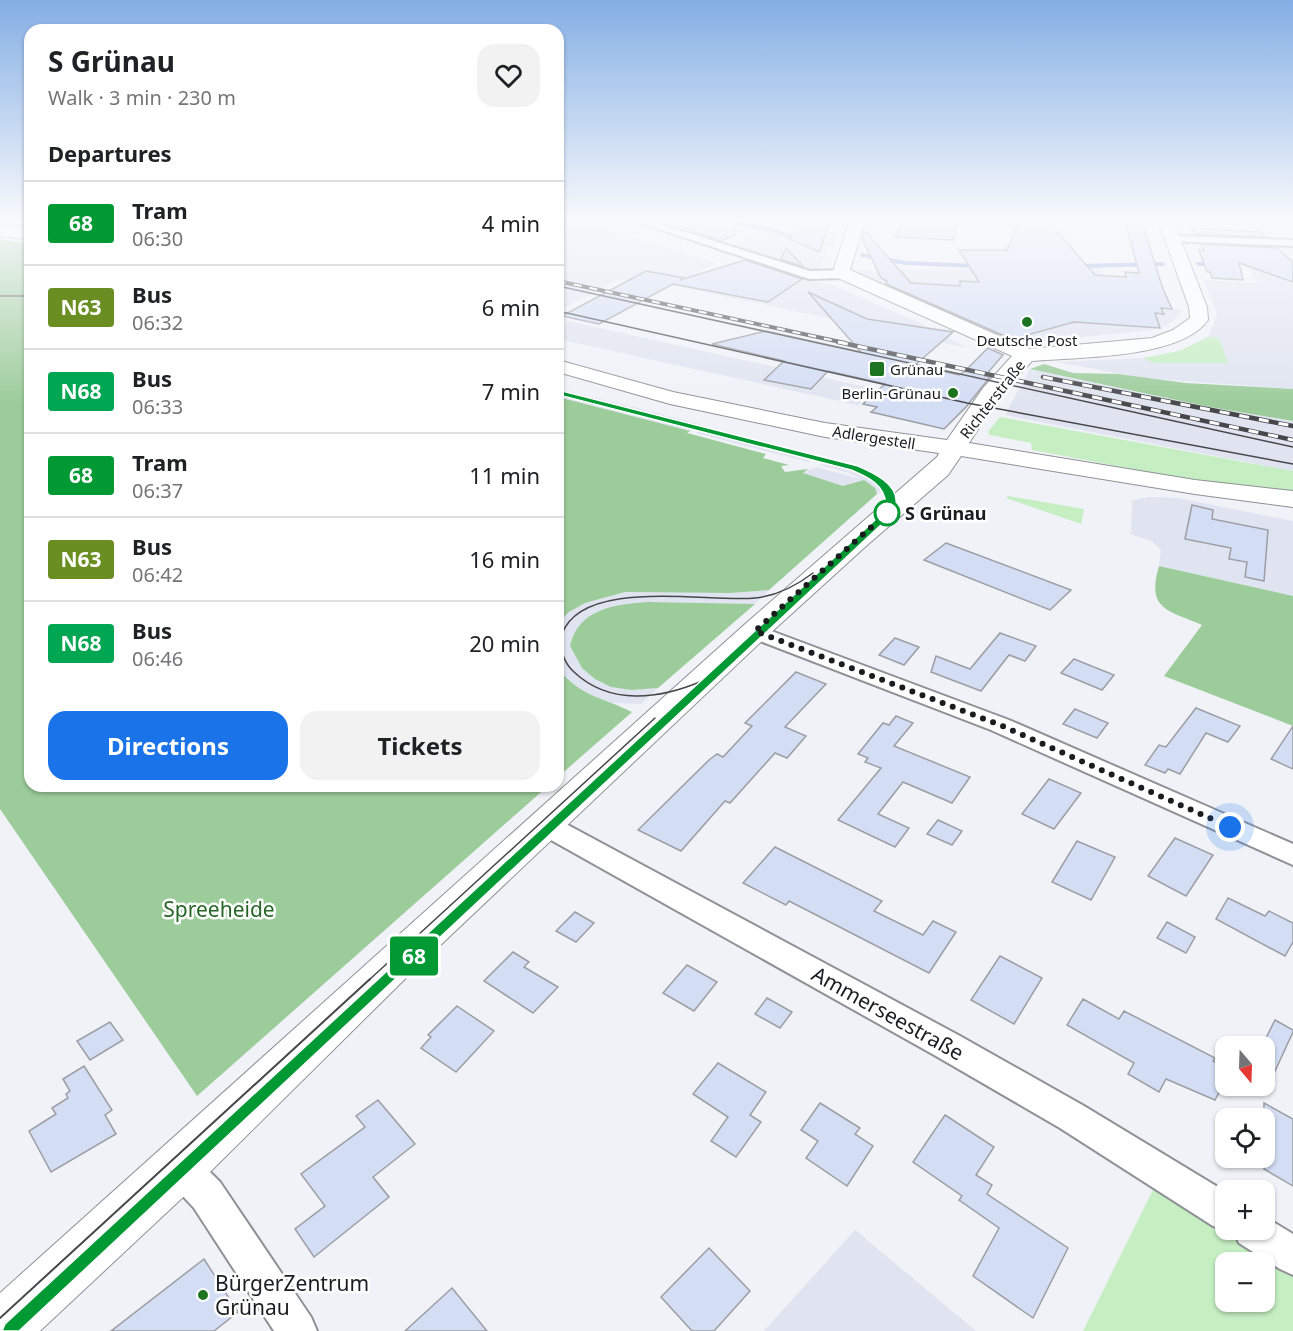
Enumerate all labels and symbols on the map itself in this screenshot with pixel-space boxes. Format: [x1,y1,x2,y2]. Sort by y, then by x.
marker: Deutsche Post [1020,315,1034,329]
place label: Deutsche Post [977,330,1078,350]
street label: Richterstraße [955,356,1029,442]
place label: Grünau [890,359,943,379]
marker: Grünau [868,360,886,378]
place label: Berlin-Grünau [841,383,941,403]
marker: Berlin-Grünau [946,386,960,400]
street label: Adlergestell [831,421,917,453]
marker: S Grünau [874,500,900,526]
place label: S Grünau [905,501,987,525]
your location [1215,812,1245,842]
park label: Spreeheide [163,895,275,923]
line badge: 68 [387,936,441,976]
street label: Ammerseestraße [807,960,969,1066]
north arrow [1215,1036,1275,1096]
place label: BürgerZentrum Grünau [215,1269,369,1321]
marker: BürgerZentrum Grünau [196,1288,210,1302]

